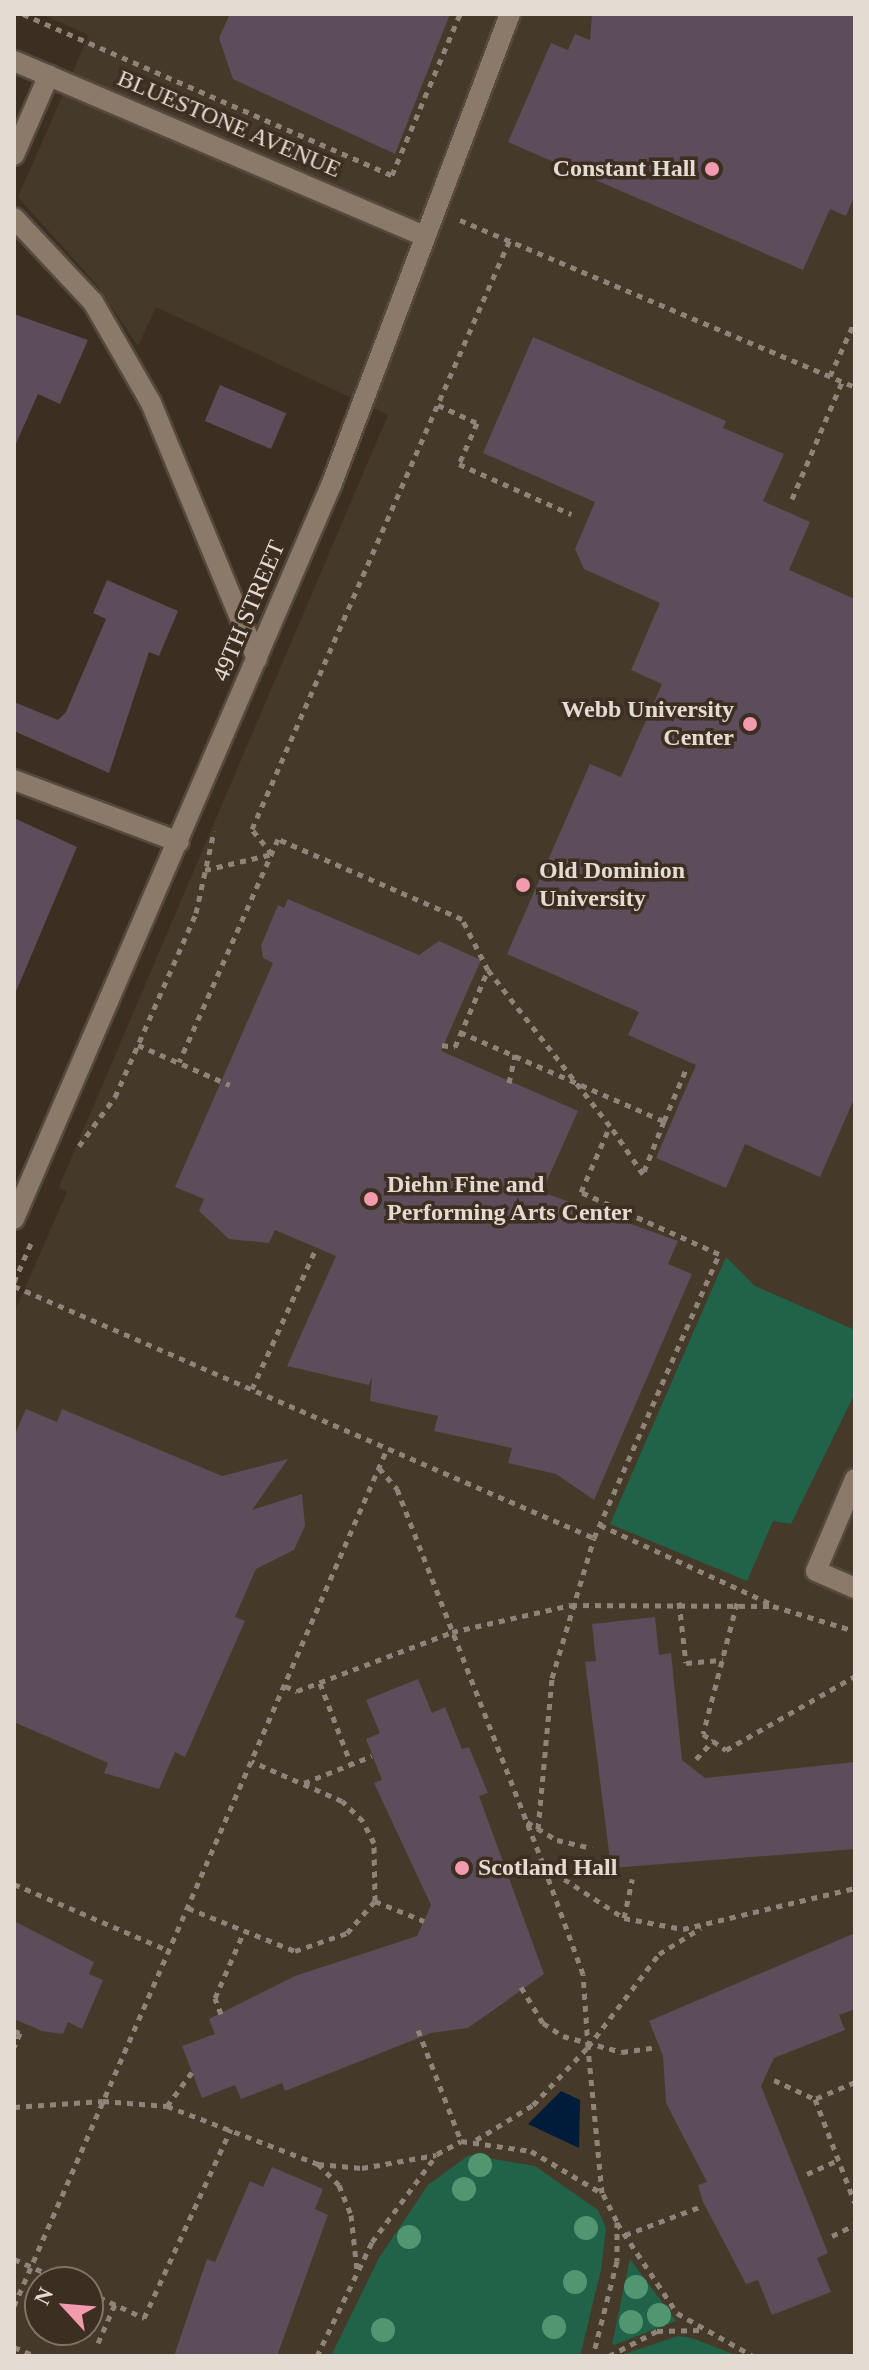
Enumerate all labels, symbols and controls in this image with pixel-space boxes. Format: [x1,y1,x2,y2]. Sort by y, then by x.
street label: BLUESTONE AVENUE [112,64,346,184]
place label: Constant Hall [553,155,696,183]
marker: Constant Hall [703,160,721,178]
street label: 49TH STREET [206,536,292,686]
place label: Webb University Center [561,696,734,752]
marker: Webb University Center [741,715,759,733]
place label: Old Dominion University [539,857,685,913]
marker: Old Dominion University [514,876,532,894]
place label: Diehn Fine and Performing Arts Center [387,1171,634,1227]
marker: Diehn Fine and Performing Arts Center [362,1190,380,1208]
place label: Scotland Hall [478,1854,617,1882]
marker: Scotland Hall [453,1859,471,1877]
north arrow [24,2266,104,2346]
text: N [29,2284,58,2309]

